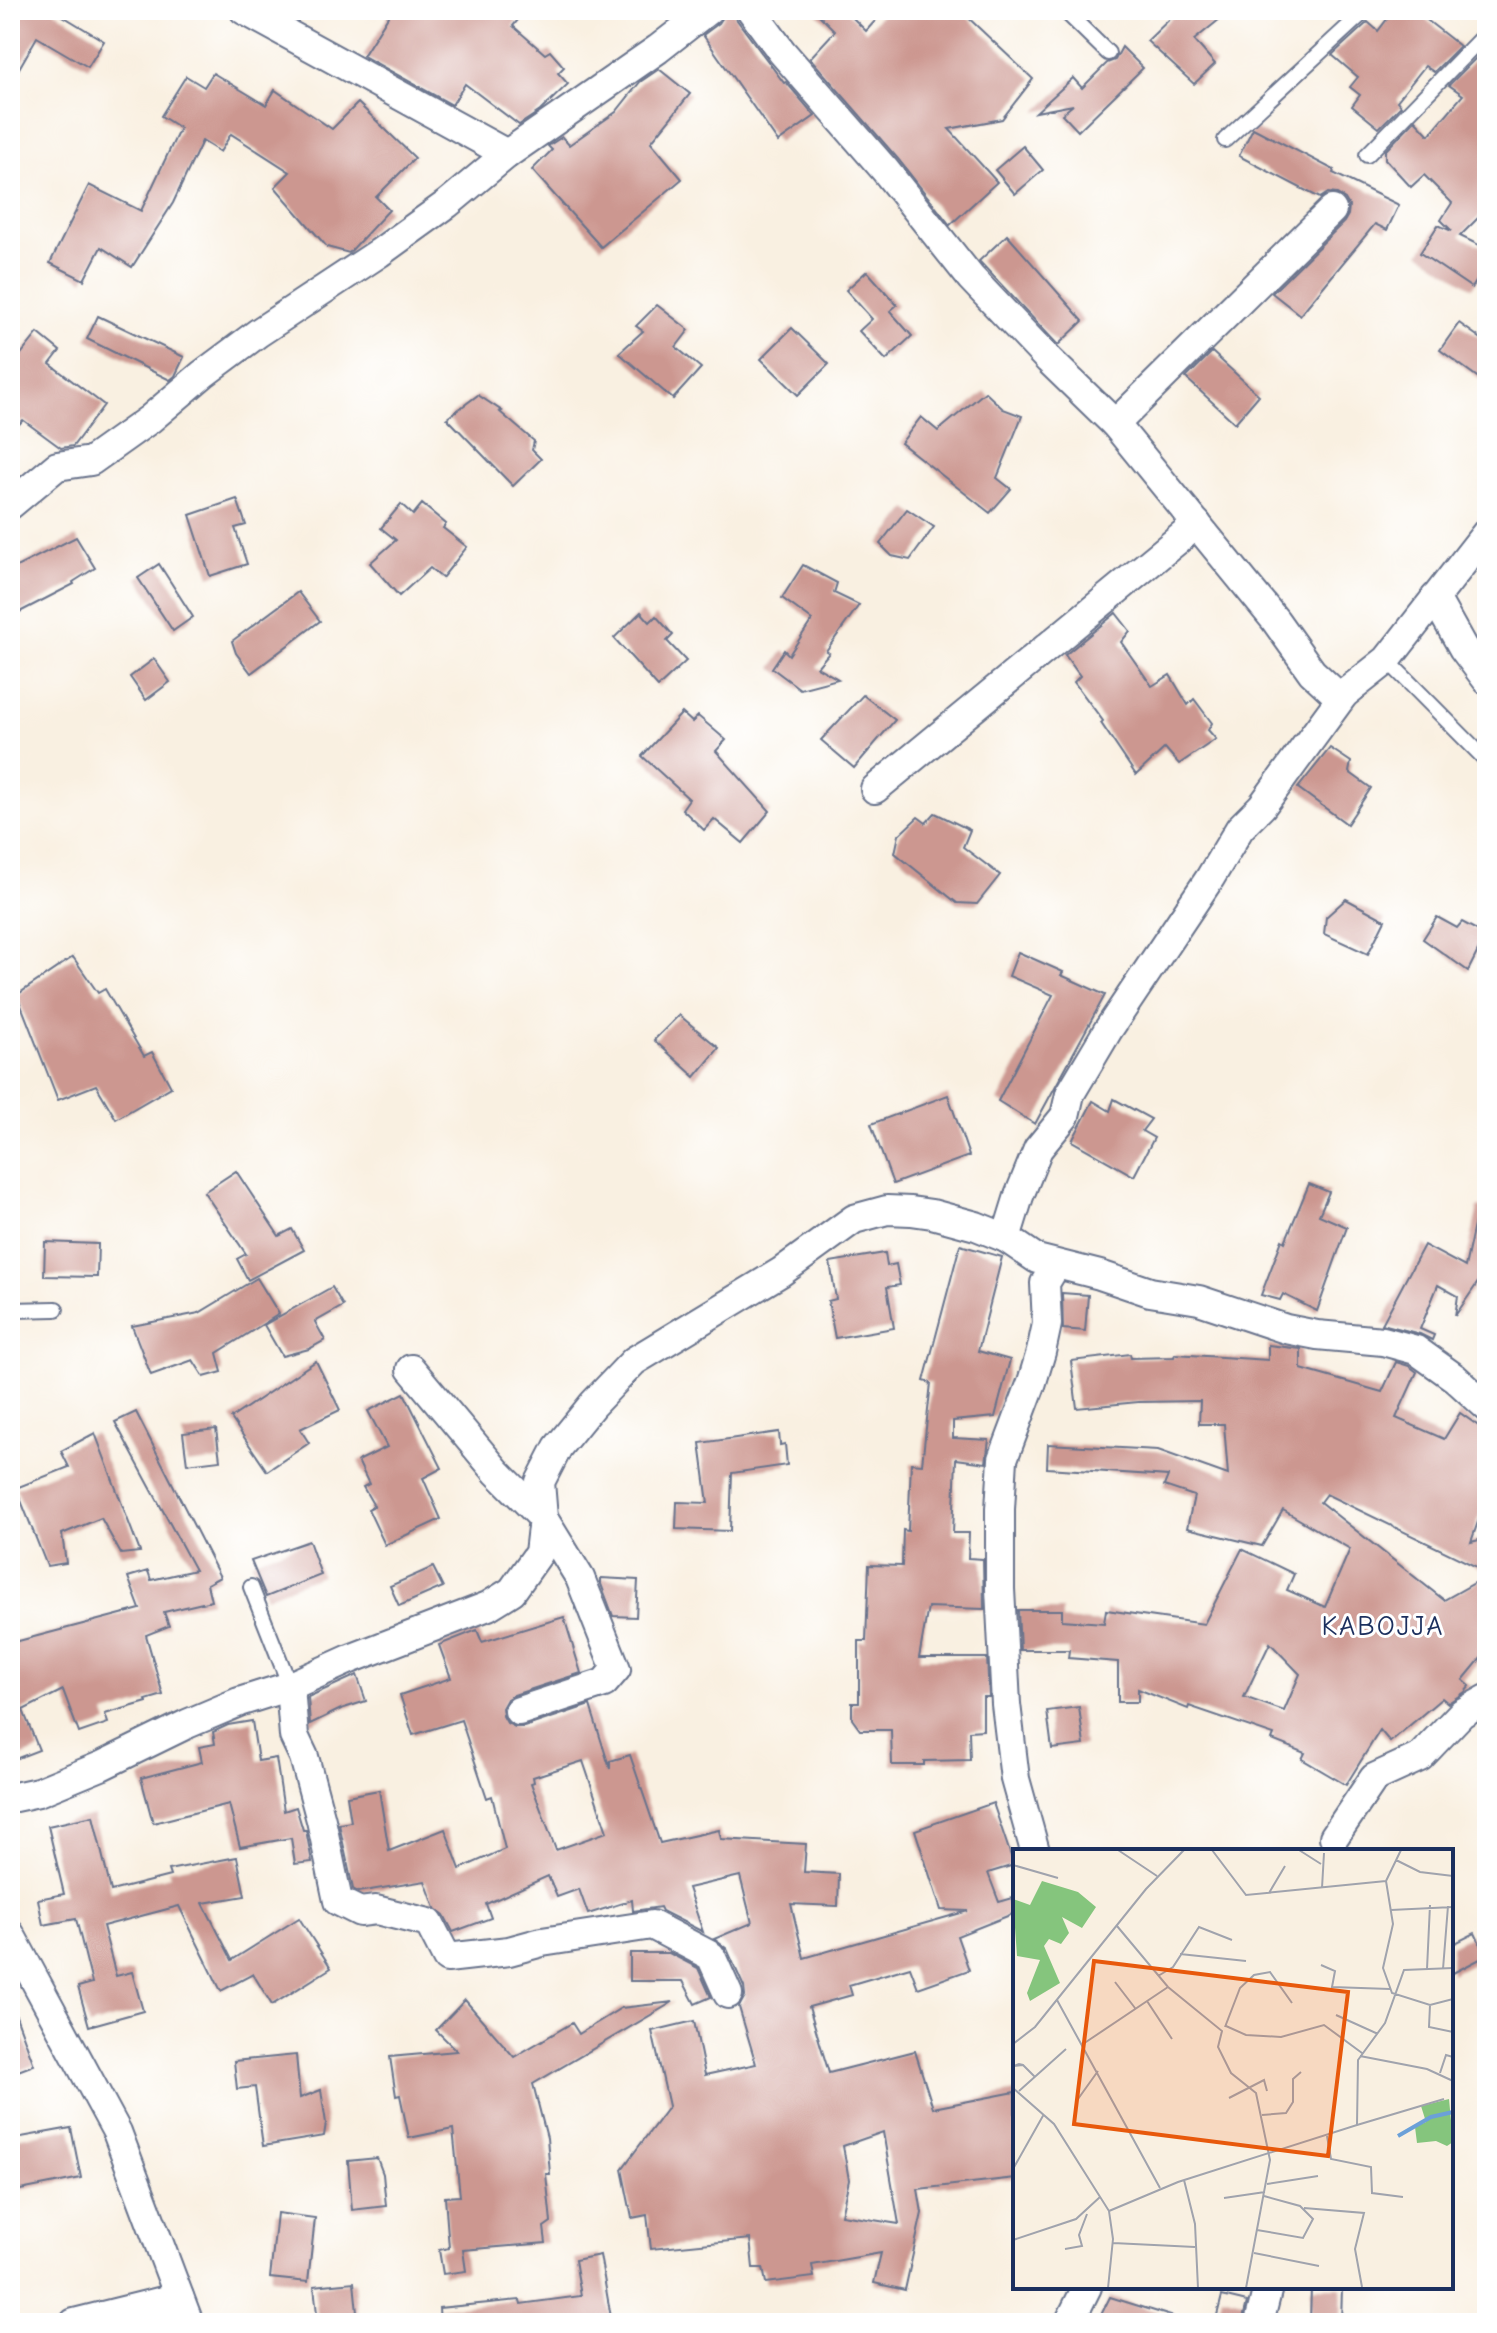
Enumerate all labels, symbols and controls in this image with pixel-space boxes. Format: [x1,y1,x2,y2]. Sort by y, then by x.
district label: KABOJJA [1321,1610,1445,1642]
inset map [1013,1849,1453,2289]

